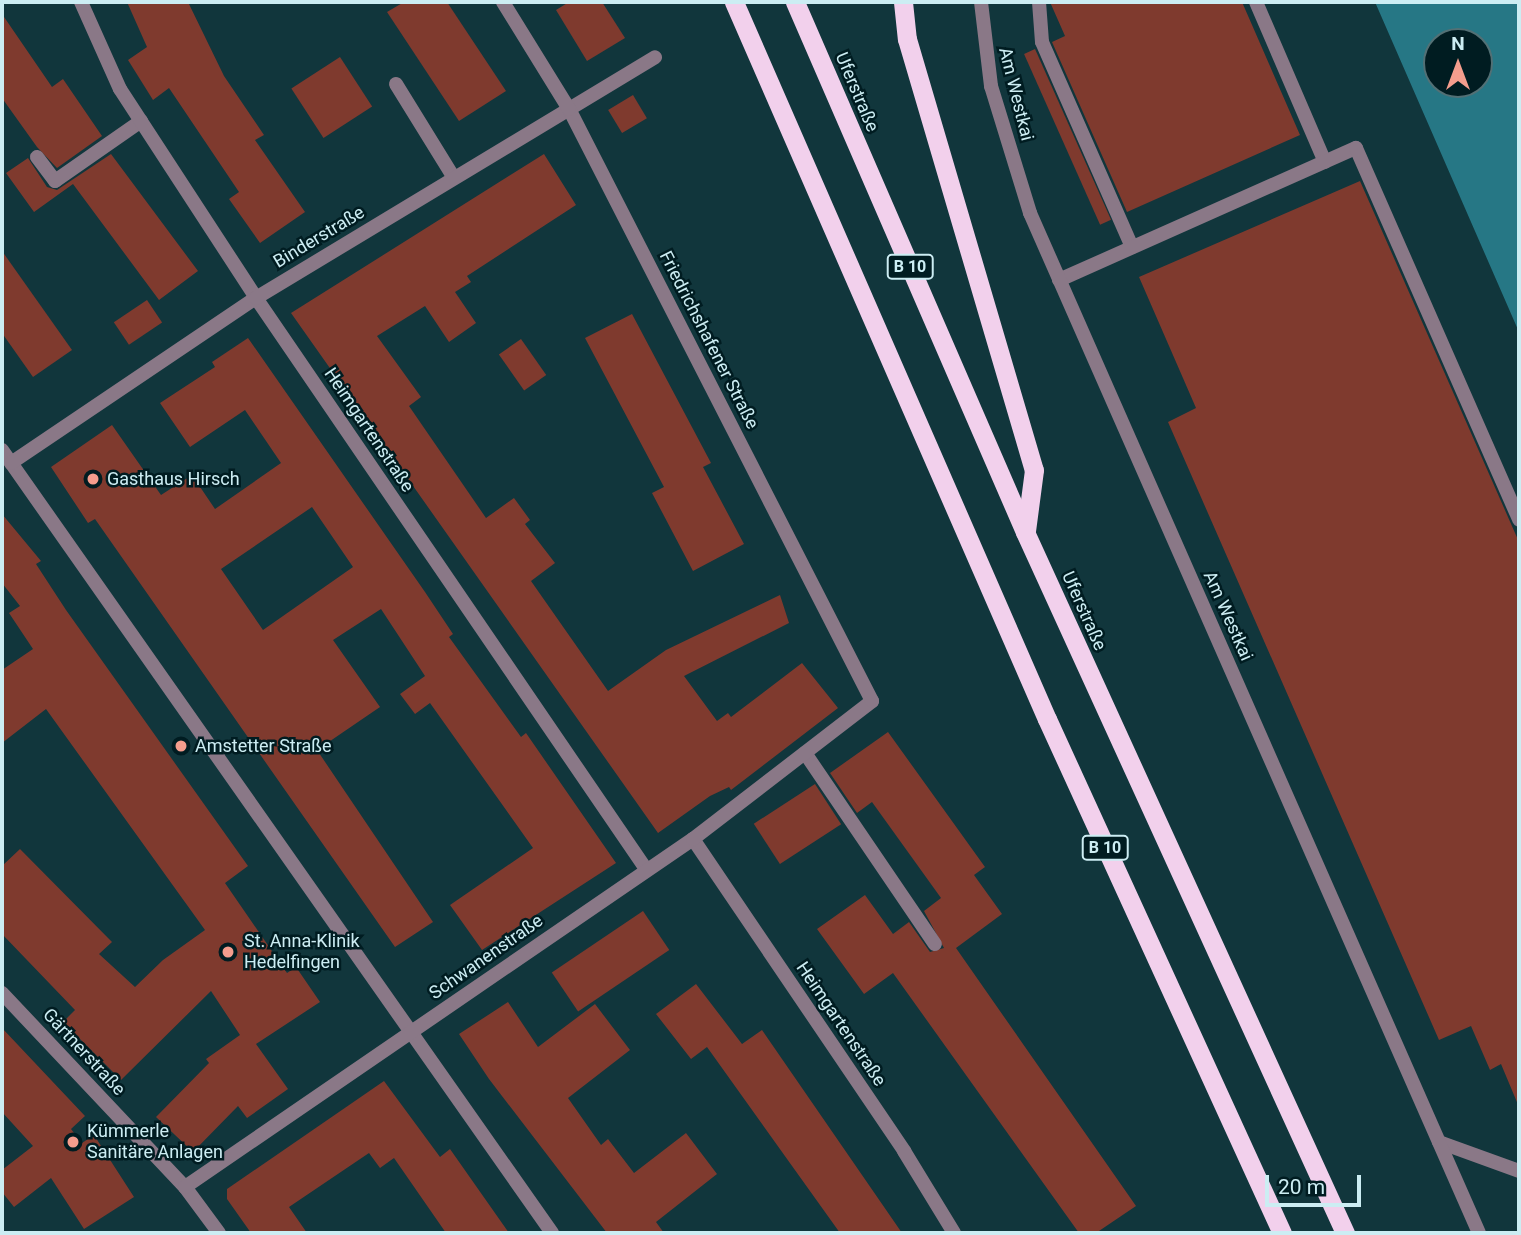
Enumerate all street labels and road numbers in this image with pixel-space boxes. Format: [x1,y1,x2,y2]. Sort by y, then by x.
street label: Am Westkai [994,45,1038,143]
street label: Uferstraße [831,49,883,135]
street label: Binderstraße [270,201,368,273]
street label: Friedrichshafener Straße [655,247,763,433]
road number: B 10 [886,255,934,280]
street label: Heimgartenstraße [319,364,419,496]
street label: Uferstraße [1057,568,1111,654]
street label: Am Westkai [1199,568,1257,664]
road number: B 10 [1080,835,1130,860]
street label: Schwanenstraße [425,910,547,1004]
street label: Heimgartenstraße [791,958,891,1090]
street label: Gärtnerstraße [38,1004,130,1100]

